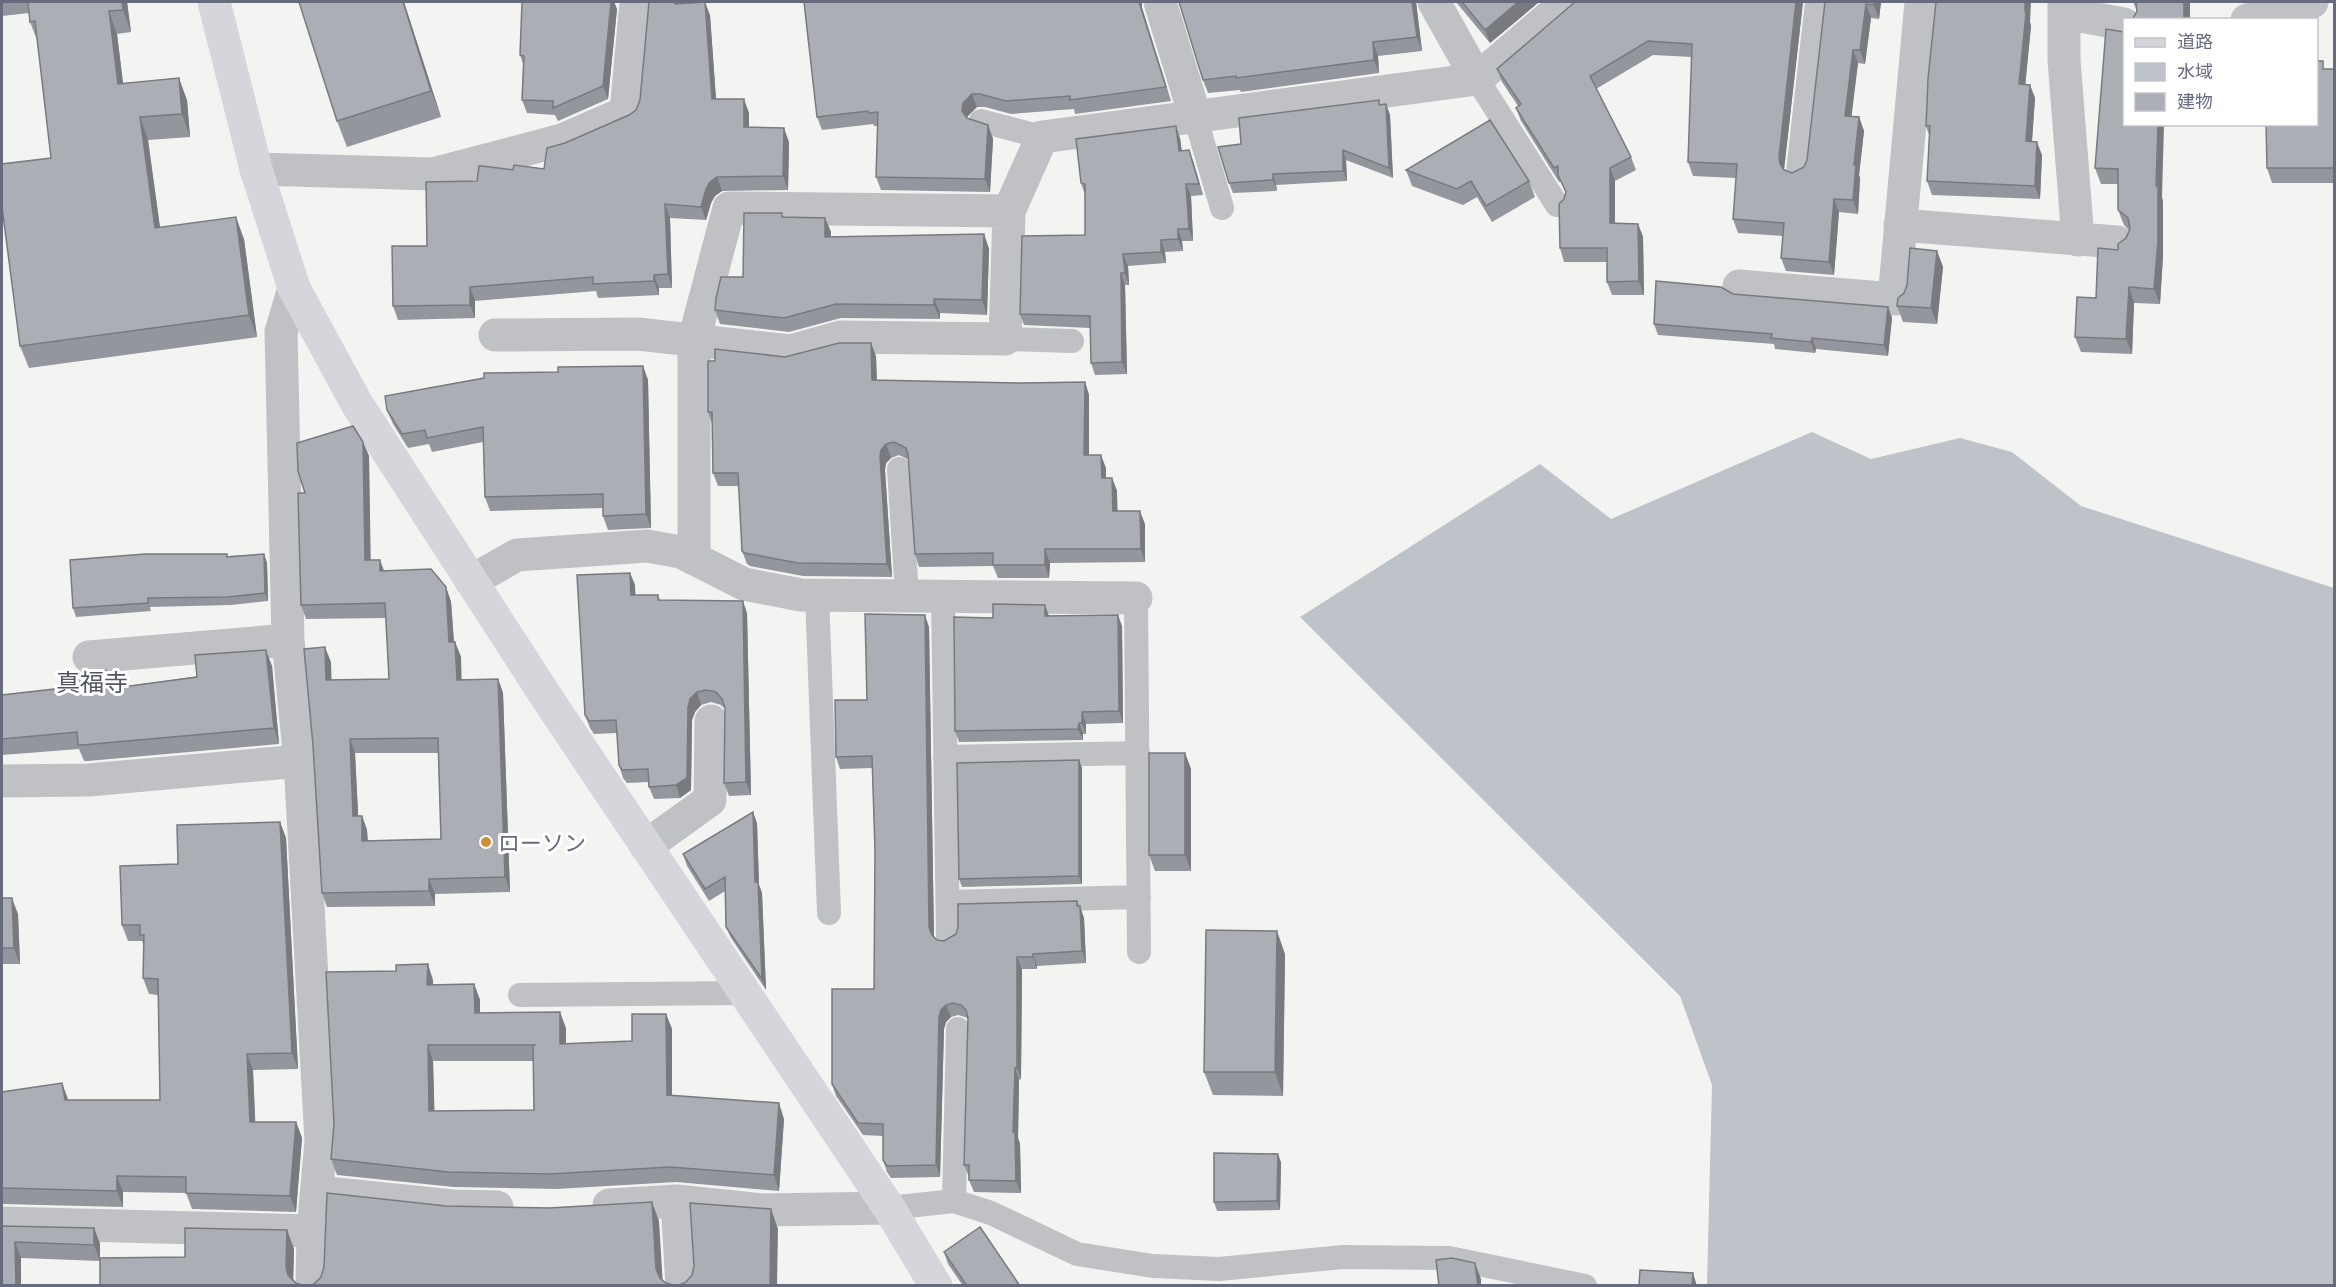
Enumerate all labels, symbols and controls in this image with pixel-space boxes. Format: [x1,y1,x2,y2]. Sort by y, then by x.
legend [2123,18,2318,126]
text: 道路 [2177,30,2213,52]
text: 水域 [2177,60,2213,82]
text: 建物 [2177,90,2213,112]
district label: 真福寺 [56,667,128,696]
place label: ローソン [498,829,586,856]
marker: ローソン [479,835,493,849]

